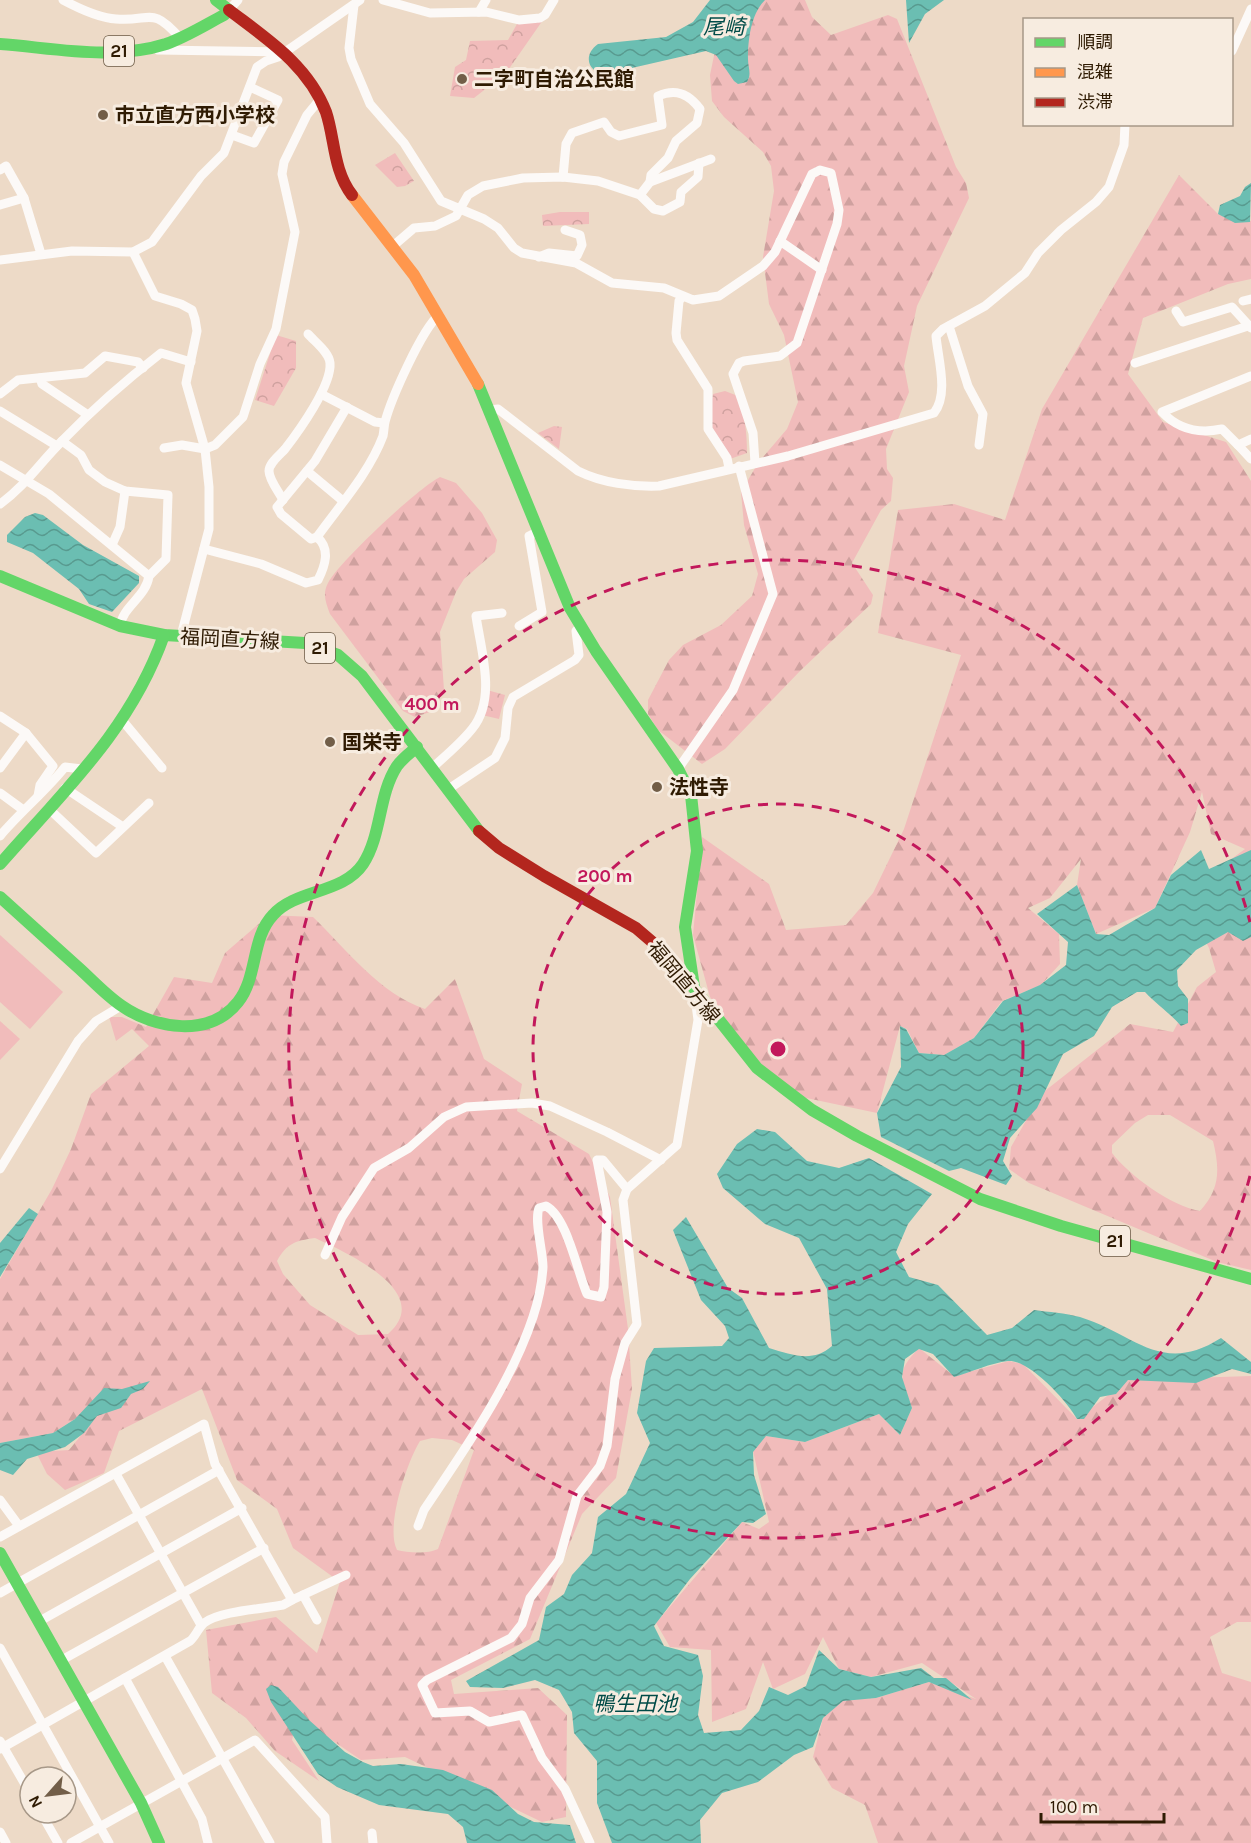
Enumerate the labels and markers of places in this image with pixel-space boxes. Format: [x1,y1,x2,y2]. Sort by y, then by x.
place label: 二字町自治公民館 [474,68,634,91]
marker: 二字町自治公民館 [455,72,469,86]
place label: 市立直方西小学校 [115,104,275,127]
marker: 市立直方西小学校 [96,108,110,122]
place label: 国栄寺 [342,731,402,754]
marker: 国栄寺 [323,735,337,749]
place label: 法性寺 [669,776,729,799]
marker: 法性寺 [650,780,664,794]
centre of rings [768,1039,788,1059]

